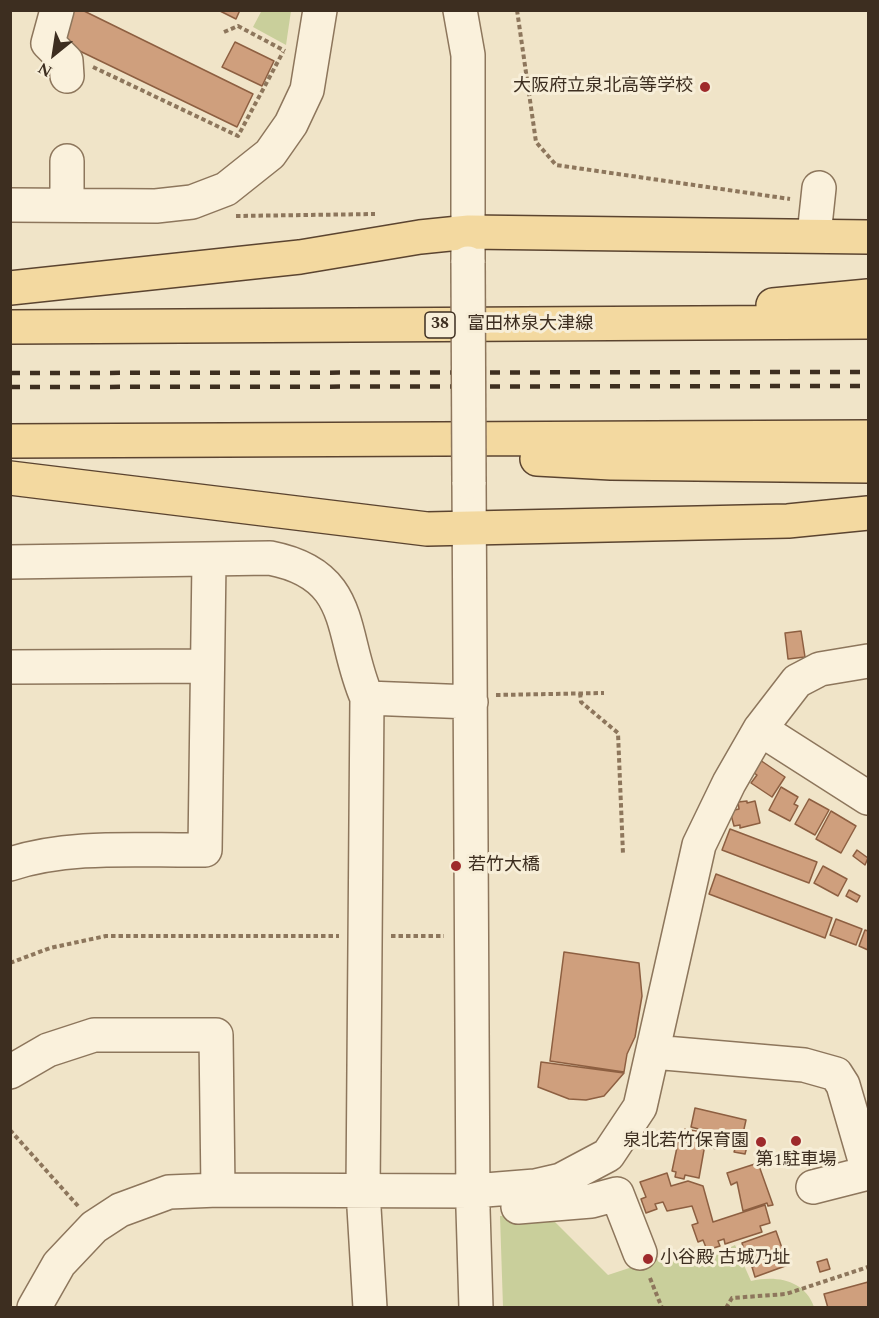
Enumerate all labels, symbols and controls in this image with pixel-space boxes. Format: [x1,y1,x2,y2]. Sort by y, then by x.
north arrow [24,24,84,84]
text: N [33,56,57,83]
place label: 大阪府立泉北高等学校 [513,76,693,98]
marker: 大阪府立泉北高等学校 [698,80,712,94]
road number: 38 [425,312,455,338]
street label: 富田林泉大津線 [467,314,593,336]
place label: 若竹大橋 [468,855,540,877]
marker: 若竹大橋 [449,859,463,873]
place label: 泉北若竹保育園 [623,1131,749,1153]
marker: 第1駐車場 [789,1134,803,1148]
marker: 泉北若竹保育園 [754,1135,768,1149]
place label: 第1駐車場 [756,1150,836,1172]
place label: 小谷殿 古城乃址 [660,1248,790,1270]
marker: 小谷殿 古城乃址 [641,1252,655,1266]

